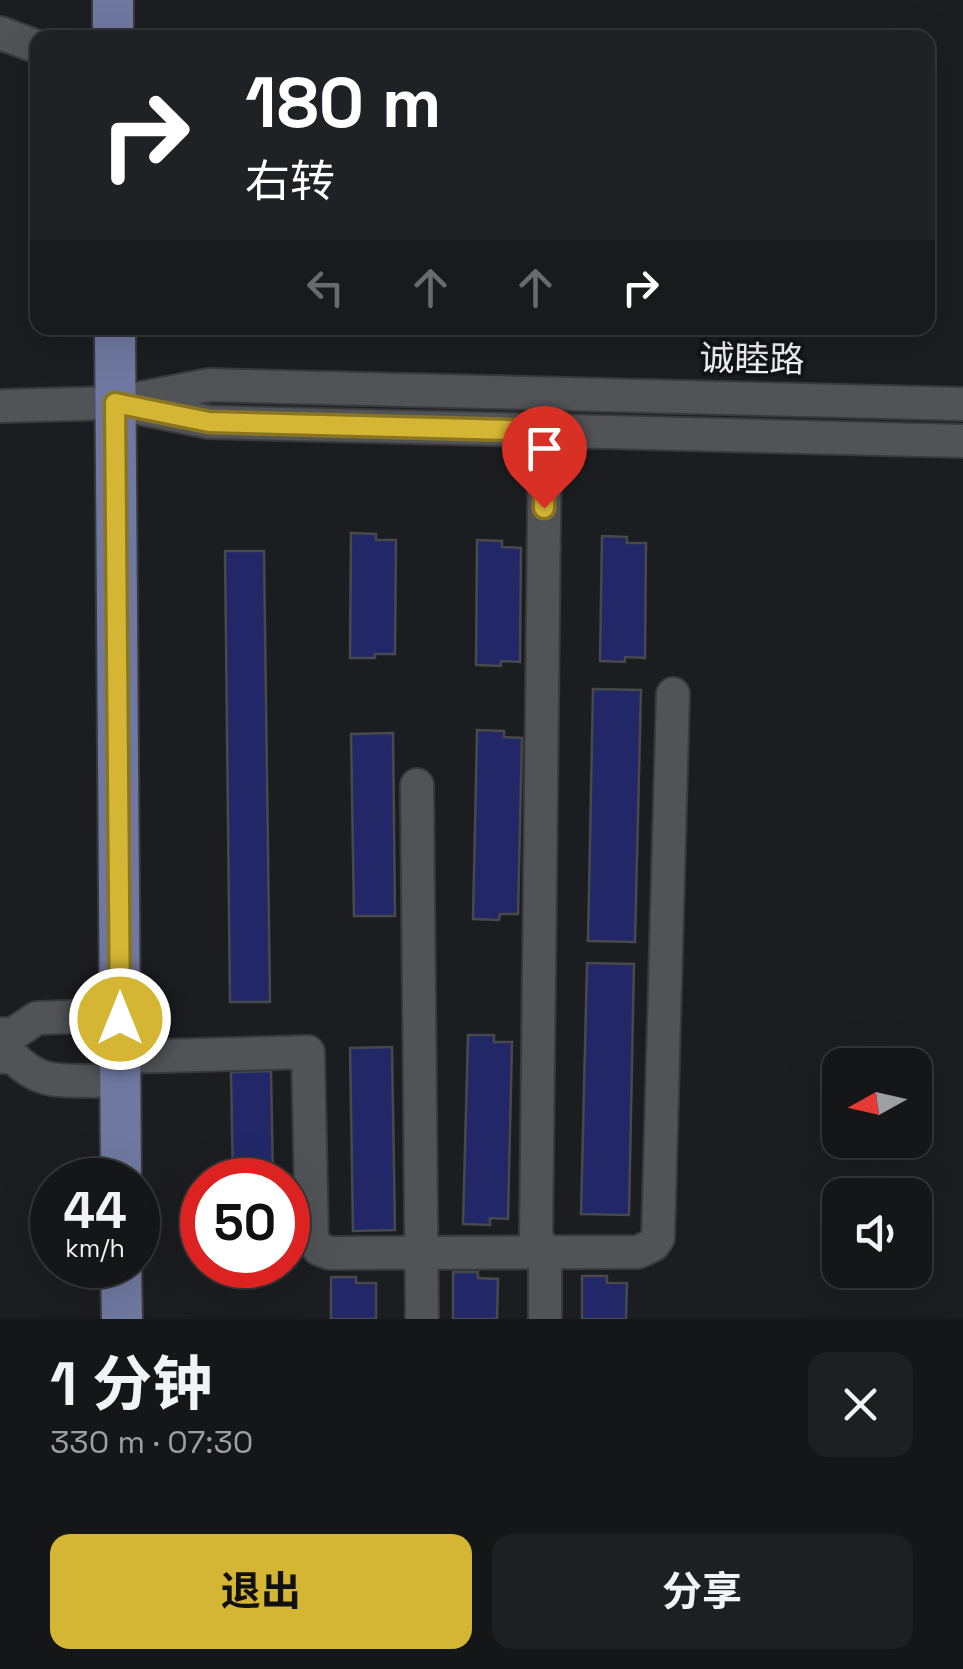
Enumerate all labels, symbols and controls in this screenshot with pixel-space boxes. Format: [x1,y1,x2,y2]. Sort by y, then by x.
text: 180 m [245,58,442,147]
icon: right [80,70,210,200]
text: 右转 [245,153,335,210]
icon: left [298,260,353,315]
icon: ahead [403,260,458,315]
icon: ahead [508,260,563,315]
icon: right [613,260,668,315]
street label: 诚睦路 [699,336,805,382]
pin [502,406,587,509]
icon: arrive [517,421,572,476]
position arrow [68,967,172,1071]
north arrow [822,1048,932,1158]
map controls [822,1048,932,1288]
speed limit sign: 50 [180,1158,310,1288]
button: sound [822,1178,932,1288]
text: 44 [63,1179,127,1243]
text: km/h [65,1232,125,1264]
text: 1 分钟 [50,1346,212,1423]
button: close [808,1352,913,1457]
text: 330 m · 07:30 [50,1422,253,1462]
button: 退出 [50,1534,472,1649]
button: 分享 [492,1534,913,1649]

